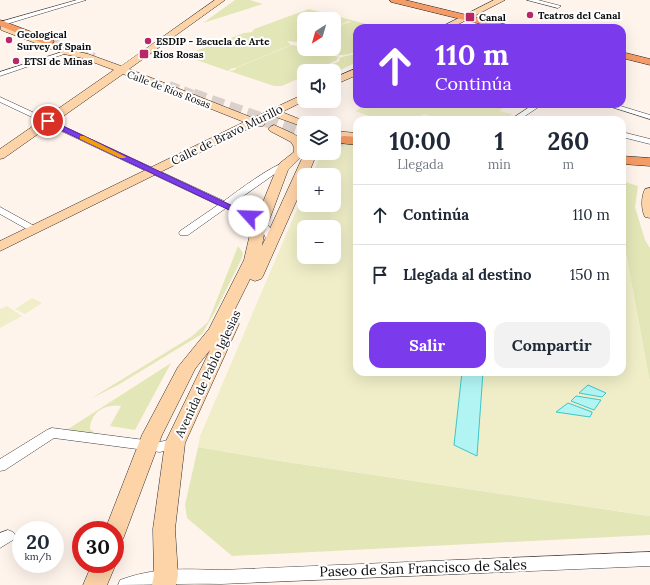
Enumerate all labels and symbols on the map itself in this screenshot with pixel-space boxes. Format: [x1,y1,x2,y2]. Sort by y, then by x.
place label: Teatros del Canal [538,9,621,22]
marker: Teatros del Canal [525,10,535,20]
marker: Canal [464,11,476,23]
place label: Canal [479,11,506,24]
north arrow [297,12,341,56]
place label: Geological Survey of Spain [17,28,92,53]
marker: Geological Survey of Spain [4,35,14,45]
place label: ESDIP - Escuela de Arte [156,35,270,48]
marker: ESDIP - Escuela de Arte [143,36,153,46]
marker: Ríos Rosas [138,48,150,60]
place label: Ríos Rosas [153,48,204,61]
place label: ETSI de Minas [24,55,93,68]
marker: ETSI de Minas [11,56,21,66]
street label: Calle de Ríos Rosas [125,68,213,111]
street label: Calle de Bravo Murillo [168,101,285,168]
pin [31,104,65,138]
position arrow [228,195,270,237]
street label: Avenida de Pablo Iglesias [171,307,244,441]
speed limit sign: 30 [72,521,124,573]
street label: Paseo de San Francisco de Sales [319,555,527,581]

